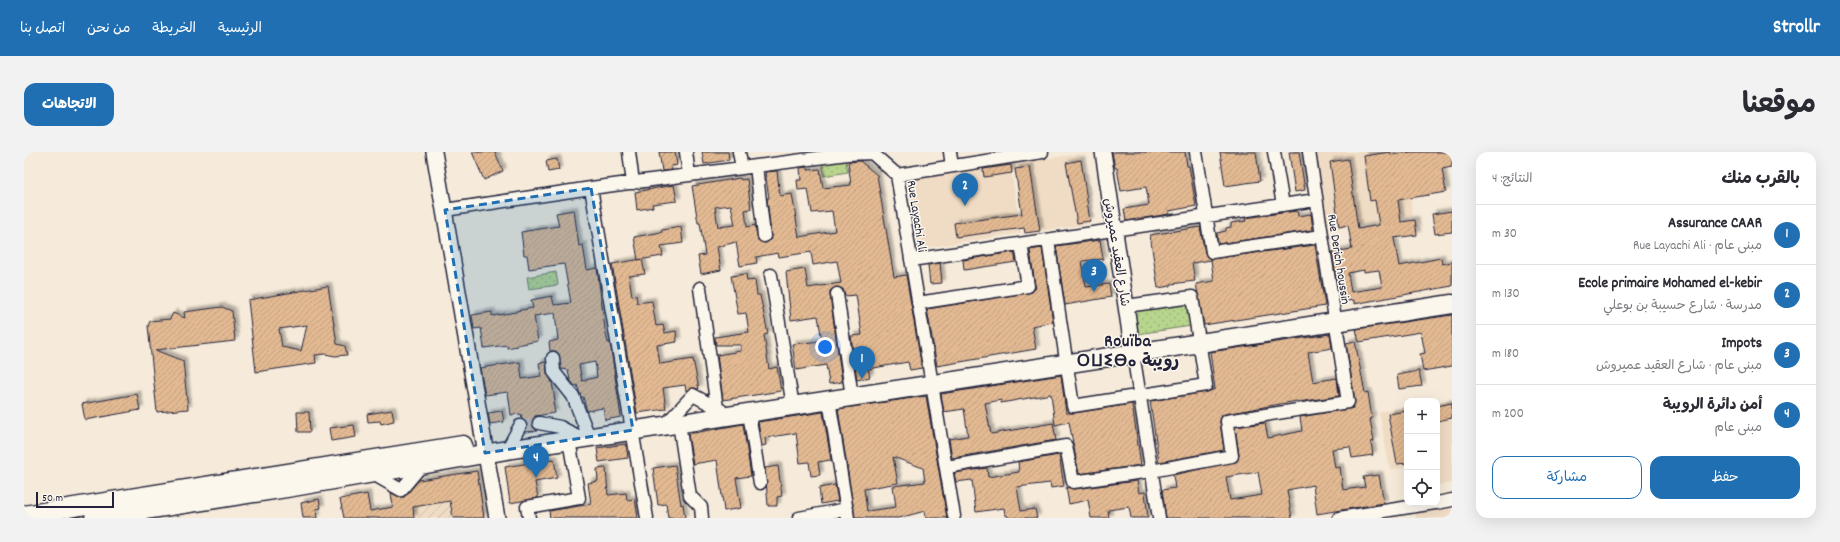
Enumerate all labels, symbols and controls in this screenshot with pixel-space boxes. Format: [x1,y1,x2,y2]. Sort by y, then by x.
text: Strollr [1773,15,1820,42]
text: اتصل بنا [20,19,65,39]
text: من نحن [87,19,130,39]
text: الخريطة [152,19,196,39]
text: الرئيسية [218,19,262,39]
button: الاتجاهات [24,83,114,126]
text: موقعنا [1742,87,1816,127]
text: بالقرب منك [1722,168,1800,192]
text: النتائج: 4 [1492,170,1533,189]
pin: 2 [952,173,978,206]
street label: Rue Layachi Ali [900,179,931,254]
street label: شارع العقيد عميروش [1098,197,1133,308]
street label: Rue Derich houssin [1321,213,1354,306]
text: Assurance CAAR [1668,213,1762,235]
text: 30 m [1492,225,1517,244]
text: 1 [1786,225,1788,244]
text: مبنى عام · Rue Layachi Ali [1633,237,1762,256]
pin: 3 [1081,259,1107,292]
text: Ecole primaire Mohamed el-kebir [1578,273,1762,295]
text: 130 m [1492,285,1520,304]
text: 2 [1784,285,1790,304]
text: مدرسة · شارع حسيبة بن بوعلي [1603,297,1762,316]
district label: Rouïba ⵔⵡⵉⴱⴰ رويبة [1077,331,1179,375]
text: Impots [1722,333,1762,355]
your location [815,337,835,357]
text: 180 m [1492,345,1519,364]
text: 3 [1784,345,1790,364]
pin: 1 [849,346,875,379]
text: مبنى عام · شارع العقيد عميروش [1596,357,1762,376]
text: أمن دائرة الرويبة [1663,395,1762,417]
map controls [1404,398,1440,506]
button: + [1404,398,1440,434]
text: 200 m [1492,405,1524,424]
text: 4 [1784,405,1790,424]
text: مبنى عام [1714,419,1762,438]
button: − [1404,434,1440,470]
pin: 4 [523,445,549,478]
button: مشاركة [1492,456,1642,499]
button: حفظ [1650,456,1800,499]
button: locate [1404,470,1440,506]
scale bar [36,490,114,509]
text: 50 m [42,491,63,507]

